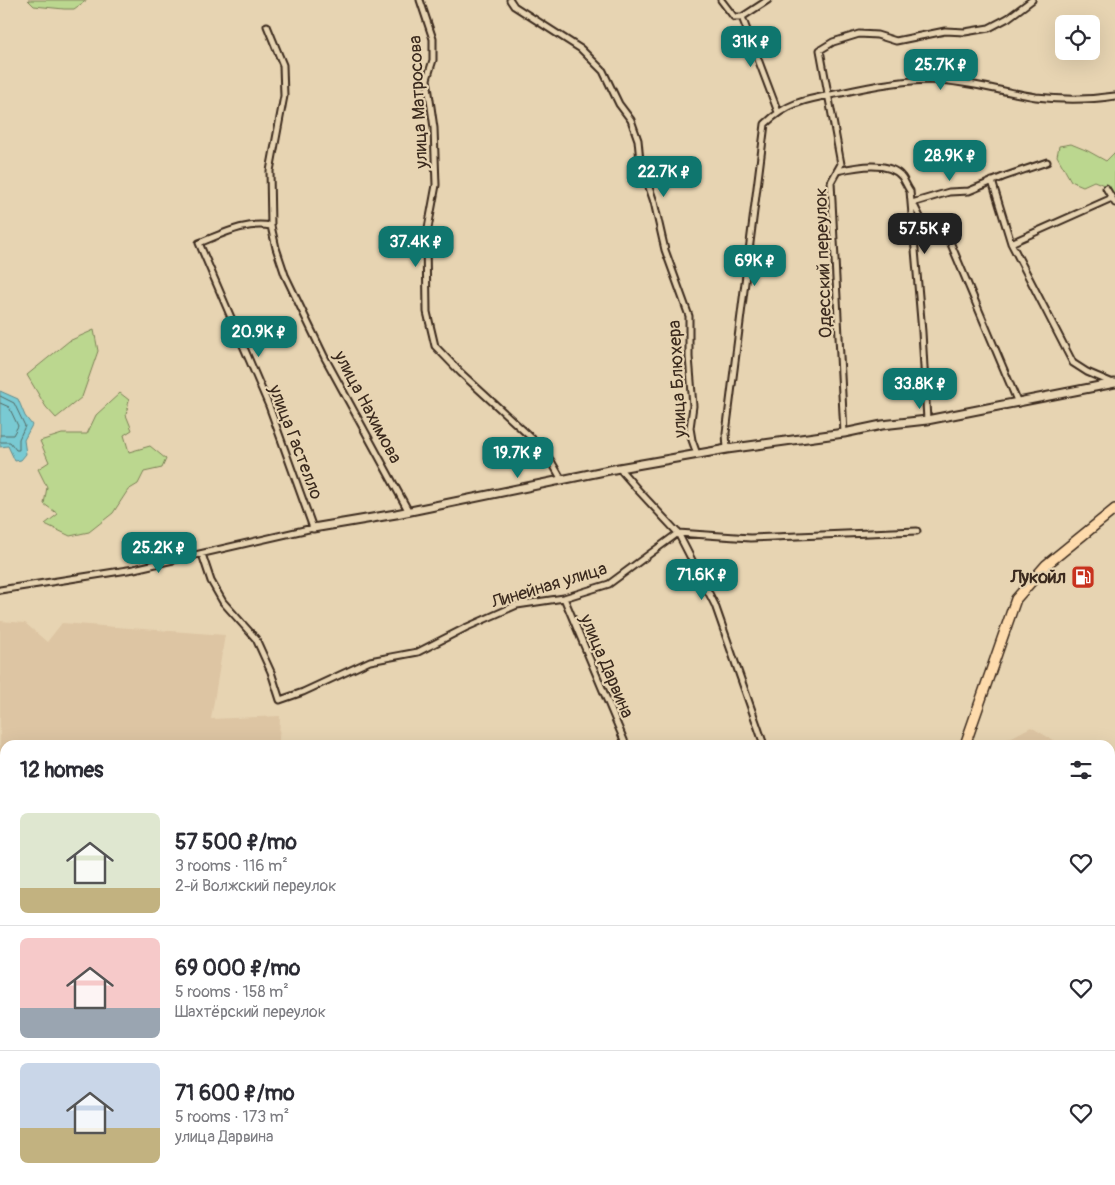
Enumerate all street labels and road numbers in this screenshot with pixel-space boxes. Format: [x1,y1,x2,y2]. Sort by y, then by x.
street label: улица Матросова [404,35,434,170]
street label: Одесский переулок [809,187,838,339]
street label: улица Блюхера [663,320,692,439]
street label: улица Нахимова [328,346,407,467]
street label: улица Гастелло [263,381,328,503]
street label: Линейная улица [488,557,610,614]
street label: улица Дарвина [574,610,639,722]

